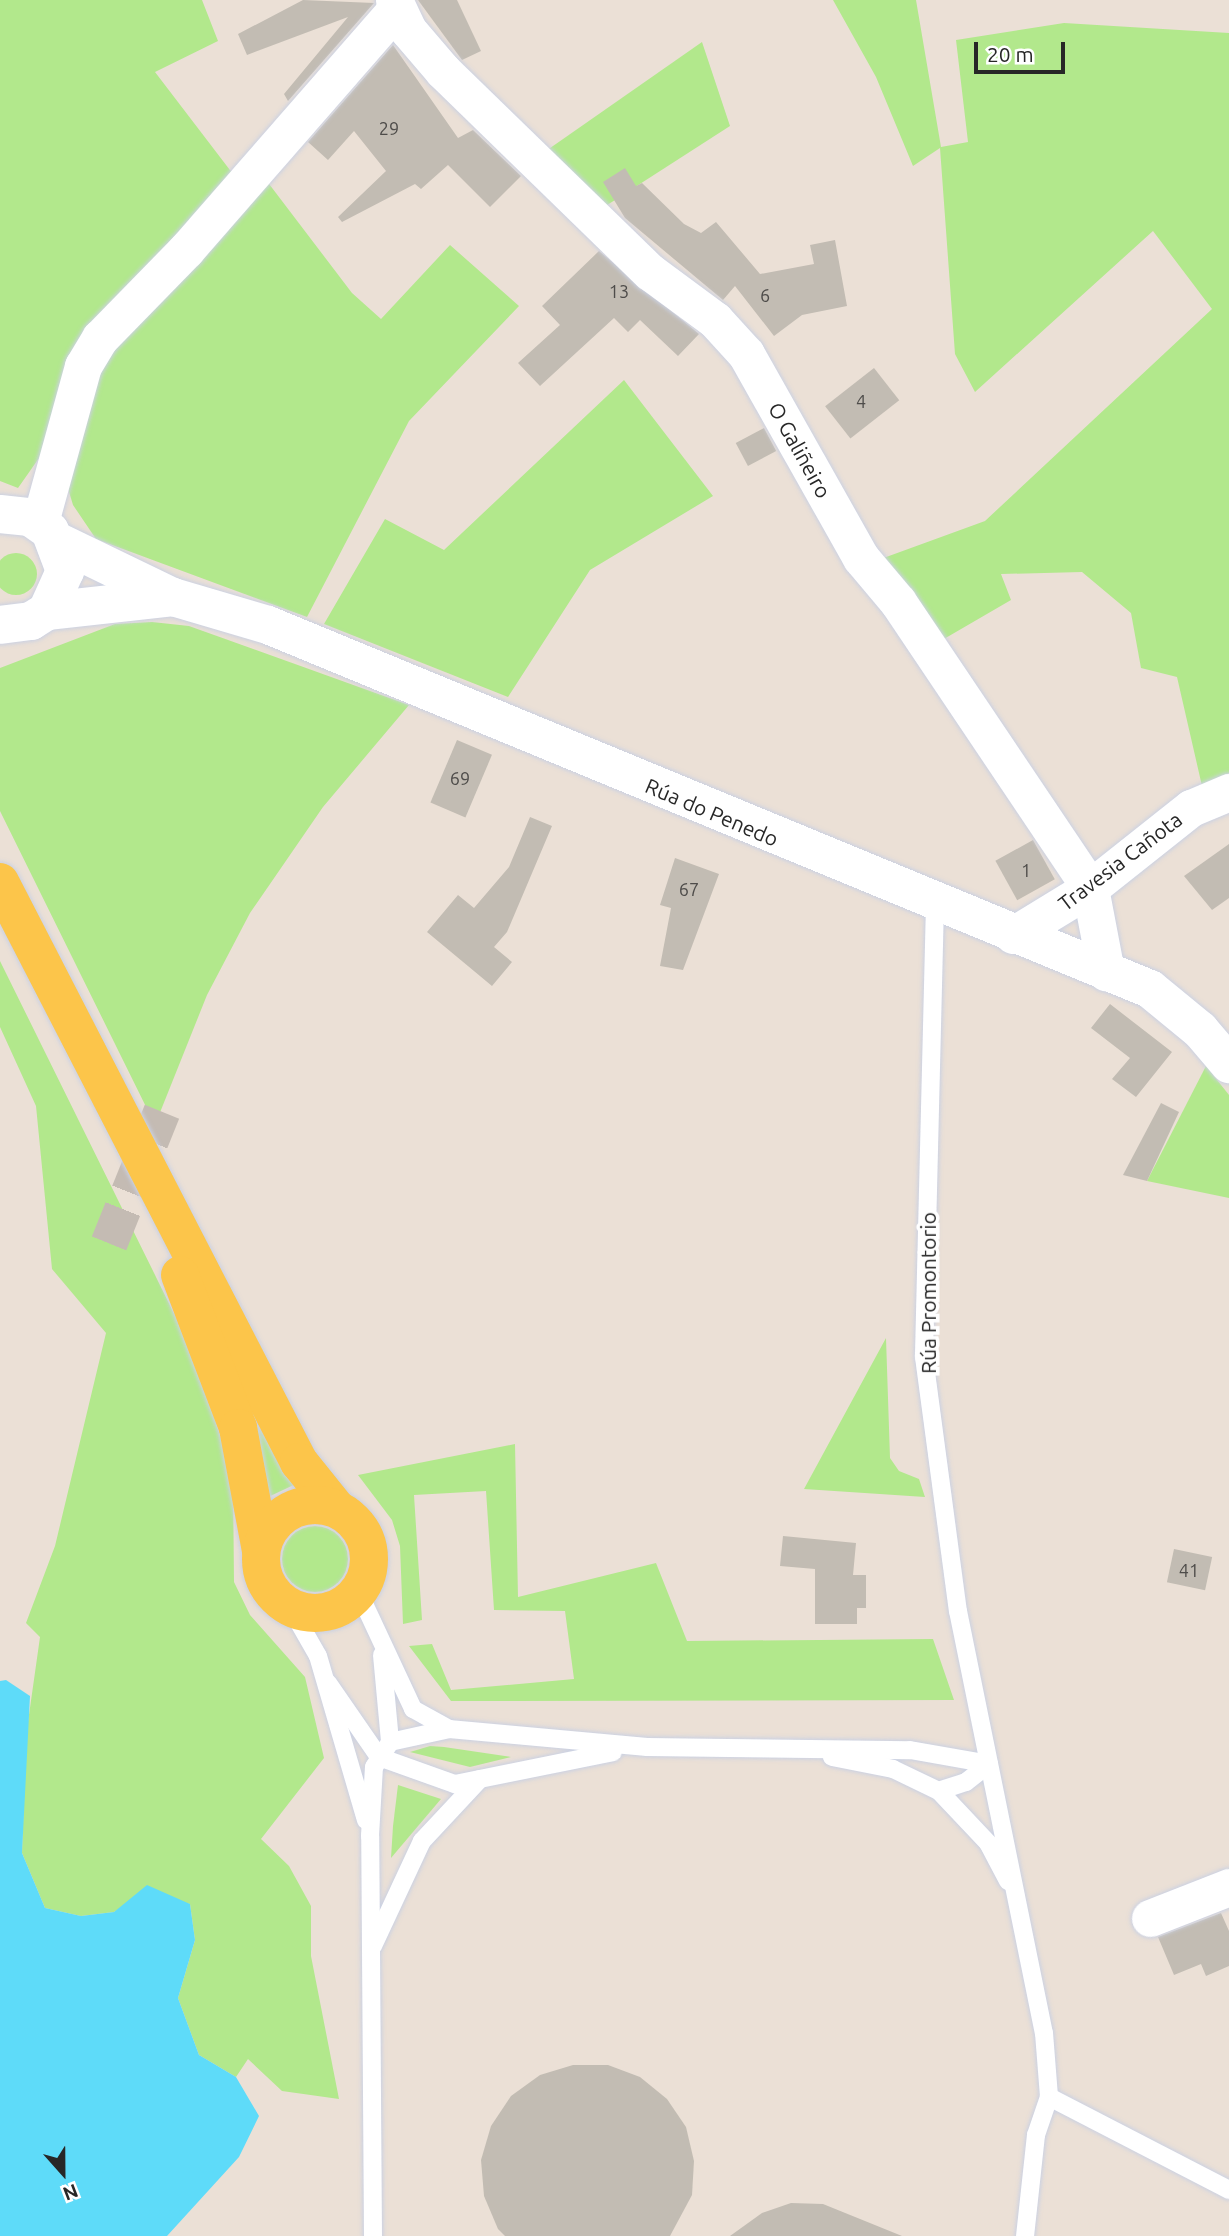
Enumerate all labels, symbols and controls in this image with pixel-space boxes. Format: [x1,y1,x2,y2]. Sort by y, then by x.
scale bar [977,28,1068,72]
text: 20 m [987,42,1034,66]
house number: 29 [379,117,399,139]
house number: 13 [609,280,629,302]
house number: 6 [760,284,770,306]
house number: 4 [856,390,866,412]
street label: O Galiñeiro [763,398,837,502]
house number: 69 [450,767,470,789]
street label: Rúa do Penedo [642,773,782,851]
street label: Travesia Cañota [1053,806,1187,916]
house number: 1 [1021,859,1031,881]
house number: 67 [679,878,699,900]
street label: Rúa Promontorio [915,1212,941,1374]
house number: 41 [1179,1559,1199,1581]
north arrow [28,2138,98,2208]
text: N [60,2180,81,2205]

